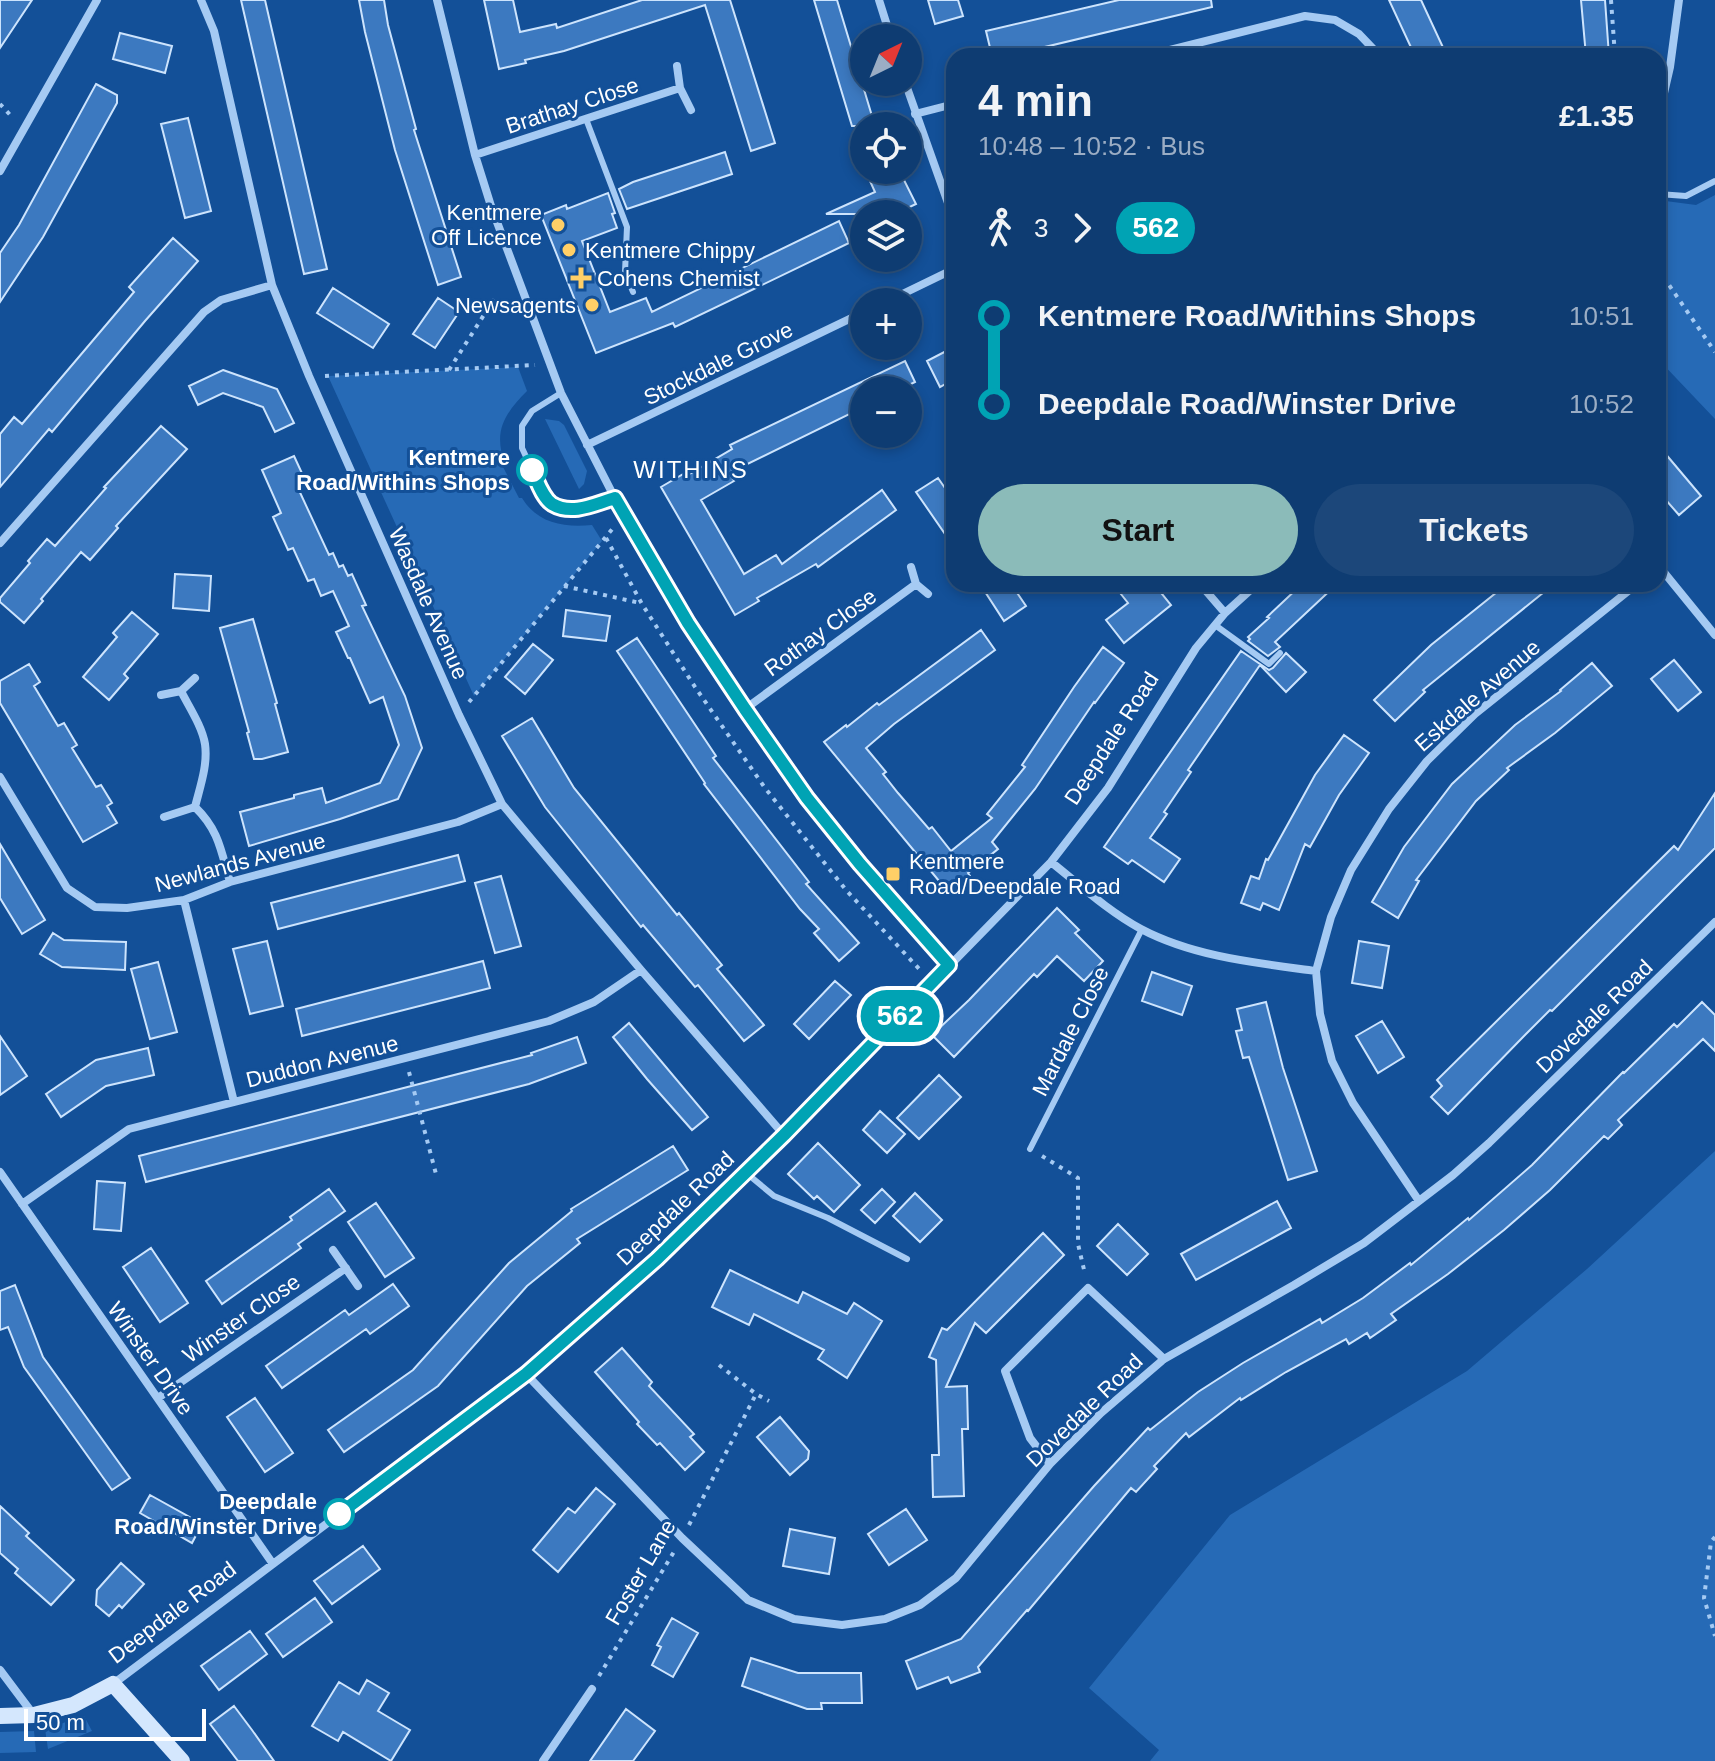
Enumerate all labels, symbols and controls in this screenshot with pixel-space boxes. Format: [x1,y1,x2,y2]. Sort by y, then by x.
north arrow [850,24,922,96]
map controls [850,24,922,448]
street label: Brathay Close [503,72,642,139]
text: 4 min [978,76,1093,125]
text: £1.35 [1559,99,1634,132]
button: locate [850,112,922,184]
text: 10:48 – 10:52 · Bus [978,131,1205,161]
place label: Kentmere Off Licence [431,200,542,250]
button: layers [850,200,922,272]
icon: walk [978,206,1022,250]
icon: forward [1060,206,1104,250]
text: 562 [1132,212,1179,243]
text: 3 [1034,213,1048,243]
marker: Kentmere Off Licence [549,216,567,234]
place label: Kentmere Chippy [585,238,755,263]
marker: Kentmere Chippy [560,241,578,259]
place label: Cohens Chemist [597,266,760,291]
marker: Cohens Chemist [572,269,590,287]
button: + [850,288,922,360]
place label: Newsagents [455,293,576,318]
marker: Newsagents [583,296,601,314]
text: Kentmere Road/Withins Shops [1038,299,1476,332]
text: 10:51 [1569,301,1634,331]
street label: Stockdale Grove [640,317,797,410]
button: − [850,376,922,448]
text: Deepdale Road/Winster Drive [1038,387,1456,420]
text: 10:52 [1569,389,1634,419]
place label: Kentmere Road/Withins Shops [296,445,510,495]
marker: Kentmere Road/Withins Shops [517,455,547,485]
district label: WITHINS [633,456,749,483]
button: Start [978,484,1298,576]
button: Tickets [1314,484,1634,576]
street label: Wasdale Avenue [384,523,473,683]
street label: Rothay Close [760,583,881,681]
street label: Eskdale Avenue [1410,634,1545,756]
street label: Deepdale Road [1059,667,1164,809]
street label: Newlands Avenue [152,828,328,897]
place label: Kentmere Road/Deepdale Road [909,849,1121,899]
marker: Kentmere Road/Deepdale Road [884,865,902,883]
street label: Dovedale Road [1531,955,1658,1078]
street label: Mardale Close [1027,962,1114,1100]
line badge: 562 [854,990,946,1042]
text: 562 [877,1000,923,1031]
street label: Duddon Avenue [243,1030,401,1093]
street label: Deepdale Road [612,1146,739,1270]
street label: Winster Close [178,1269,305,1368]
street label: Winster Drive [102,1297,199,1420]
street label: Dovedale Road [1021,1349,1148,1472]
place label: Deepdale Road/Winster Drive [114,1489,317,1539]
marker: Deepdale Road/Winster Drive [324,1499,354,1529]
street label: Foster Lane [600,1515,681,1629]
street label: Deepdale Road [104,1556,241,1668]
scale bar [24,1705,206,1741]
text: 50 m [36,1710,85,1735]

